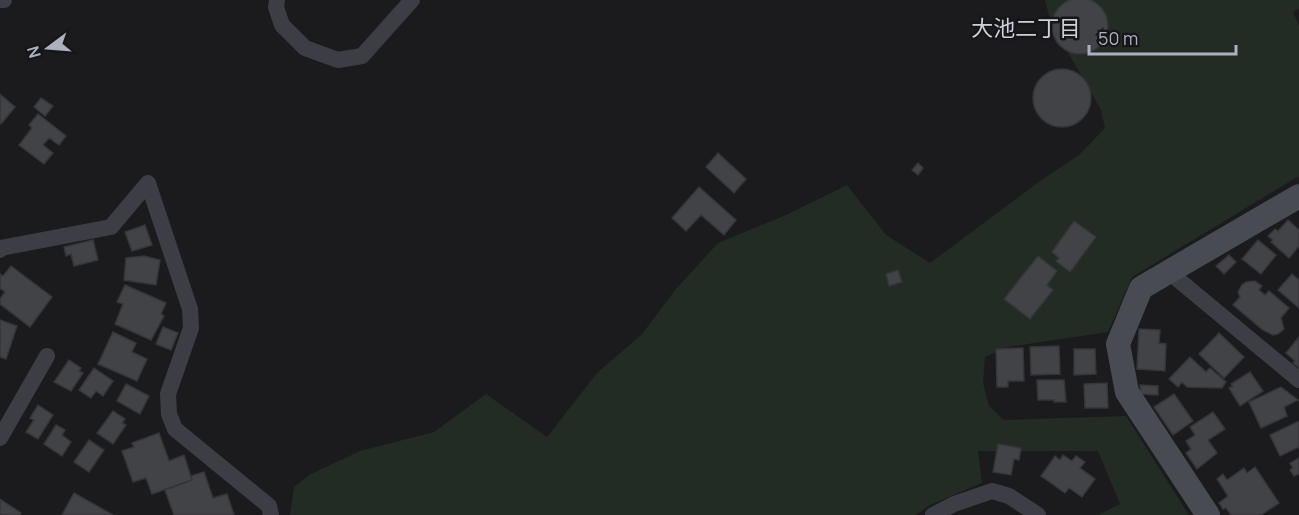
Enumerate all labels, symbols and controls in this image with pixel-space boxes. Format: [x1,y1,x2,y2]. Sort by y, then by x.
district label: 大池二丁目 [971,13,1081,43]
north arrow [18,18,78,78]
scale bar [1089,18,1236,56]
text: 50 m [1098,26,1138,50]
text: N [21,44,46,61]

